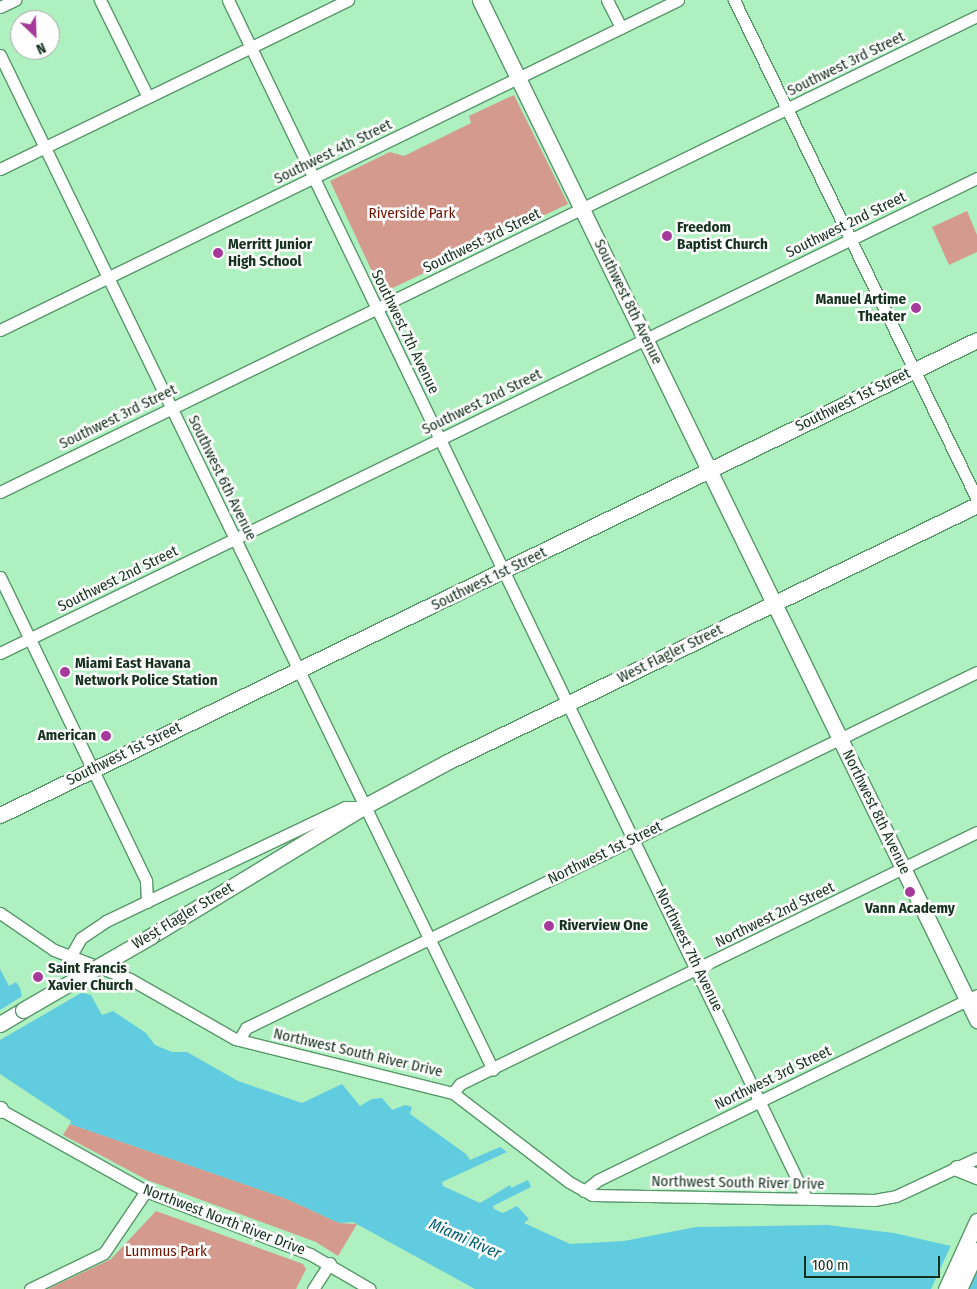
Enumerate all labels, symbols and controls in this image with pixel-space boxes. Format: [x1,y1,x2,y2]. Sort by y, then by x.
north arrow [10,10,60,60]
street label: Southwest 3rd Street [784,28,908,100]
text: N [34,39,48,58]
street label: Southwest 4th Street [271,116,395,188]
street label: Southwest 2nd Street [783,188,909,262]
park label: Riverside Park [369,205,455,223]
street label: Southwest 3rd Street [420,205,544,277]
place label: Freedom Baptist Church [677,218,768,253]
marker: Freedom Baptist Church [661,230,673,242]
place label: Merritt Junior High School [228,235,312,270]
street label: Southwest 8th Avenue [590,237,666,367]
marker: Merritt Junior High School [212,247,224,259]
street label: Southwest 7th Avenue [367,267,443,397]
place label: Manuel Artime Theater [815,290,906,325]
marker: Manuel Artime Theater [910,302,922,314]
street label: Southwest 1st Street [793,364,913,436]
street label: Southwest 2nd Street [419,365,545,439]
street label: Southwest 3rd Street [56,381,180,453]
street label: Southwest 6th Avenue [184,413,260,543]
street label: Southwest 2nd Street [55,542,181,616]
street label: Southwest 1st Street [429,543,549,615]
street label: West Flagler Street [614,621,726,687]
place label: Miami East Havana Network Police Station [75,654,217,689]
marker: Miami East Havana Network Police Station [59,666,71,678]
street label: Southwest 1st Street [64,718,184,790]
place label: American [38,727,96,745]
marker: American [100,730,112,742]
street label: Northwest 8th Avenue [838,747,914,877]
street label: Northwest 1st Street [545,818,665,888]
street label: Northwest 2nd Street [713,878,837,952]
street label: West Flagler Street [129,879,237,953]
street label: Northwest 7th Avenue [651,886,727,1014]
marker: Vann Academy [904,886,916,898]
place label: Vann Academy [865,900,955,918]
place label: Riverview One [559,917,648,935]
marker: Riverview One [543,920,555,932]
place label: Saint Francis Xavier Church [48,959,133,994]
marker: Saint Francis Xavier Church [32,971,44,983]
street label: Northwest South River Drive [272,1025,444,1081]
street label: Northwest 3rd Street [712,1042,834,1114]
street label: Northwest South River Drive [651,1172,825,1194]
street label: Northwest North River Drive [140,1181,308,1259]
water label: Miami River [426,1215,504,1263]
park label: Lummus Park [125,1243,207,1261]
scale bar [807,1246,943,1278]
text: 100 m [812,1256,849,1274]

